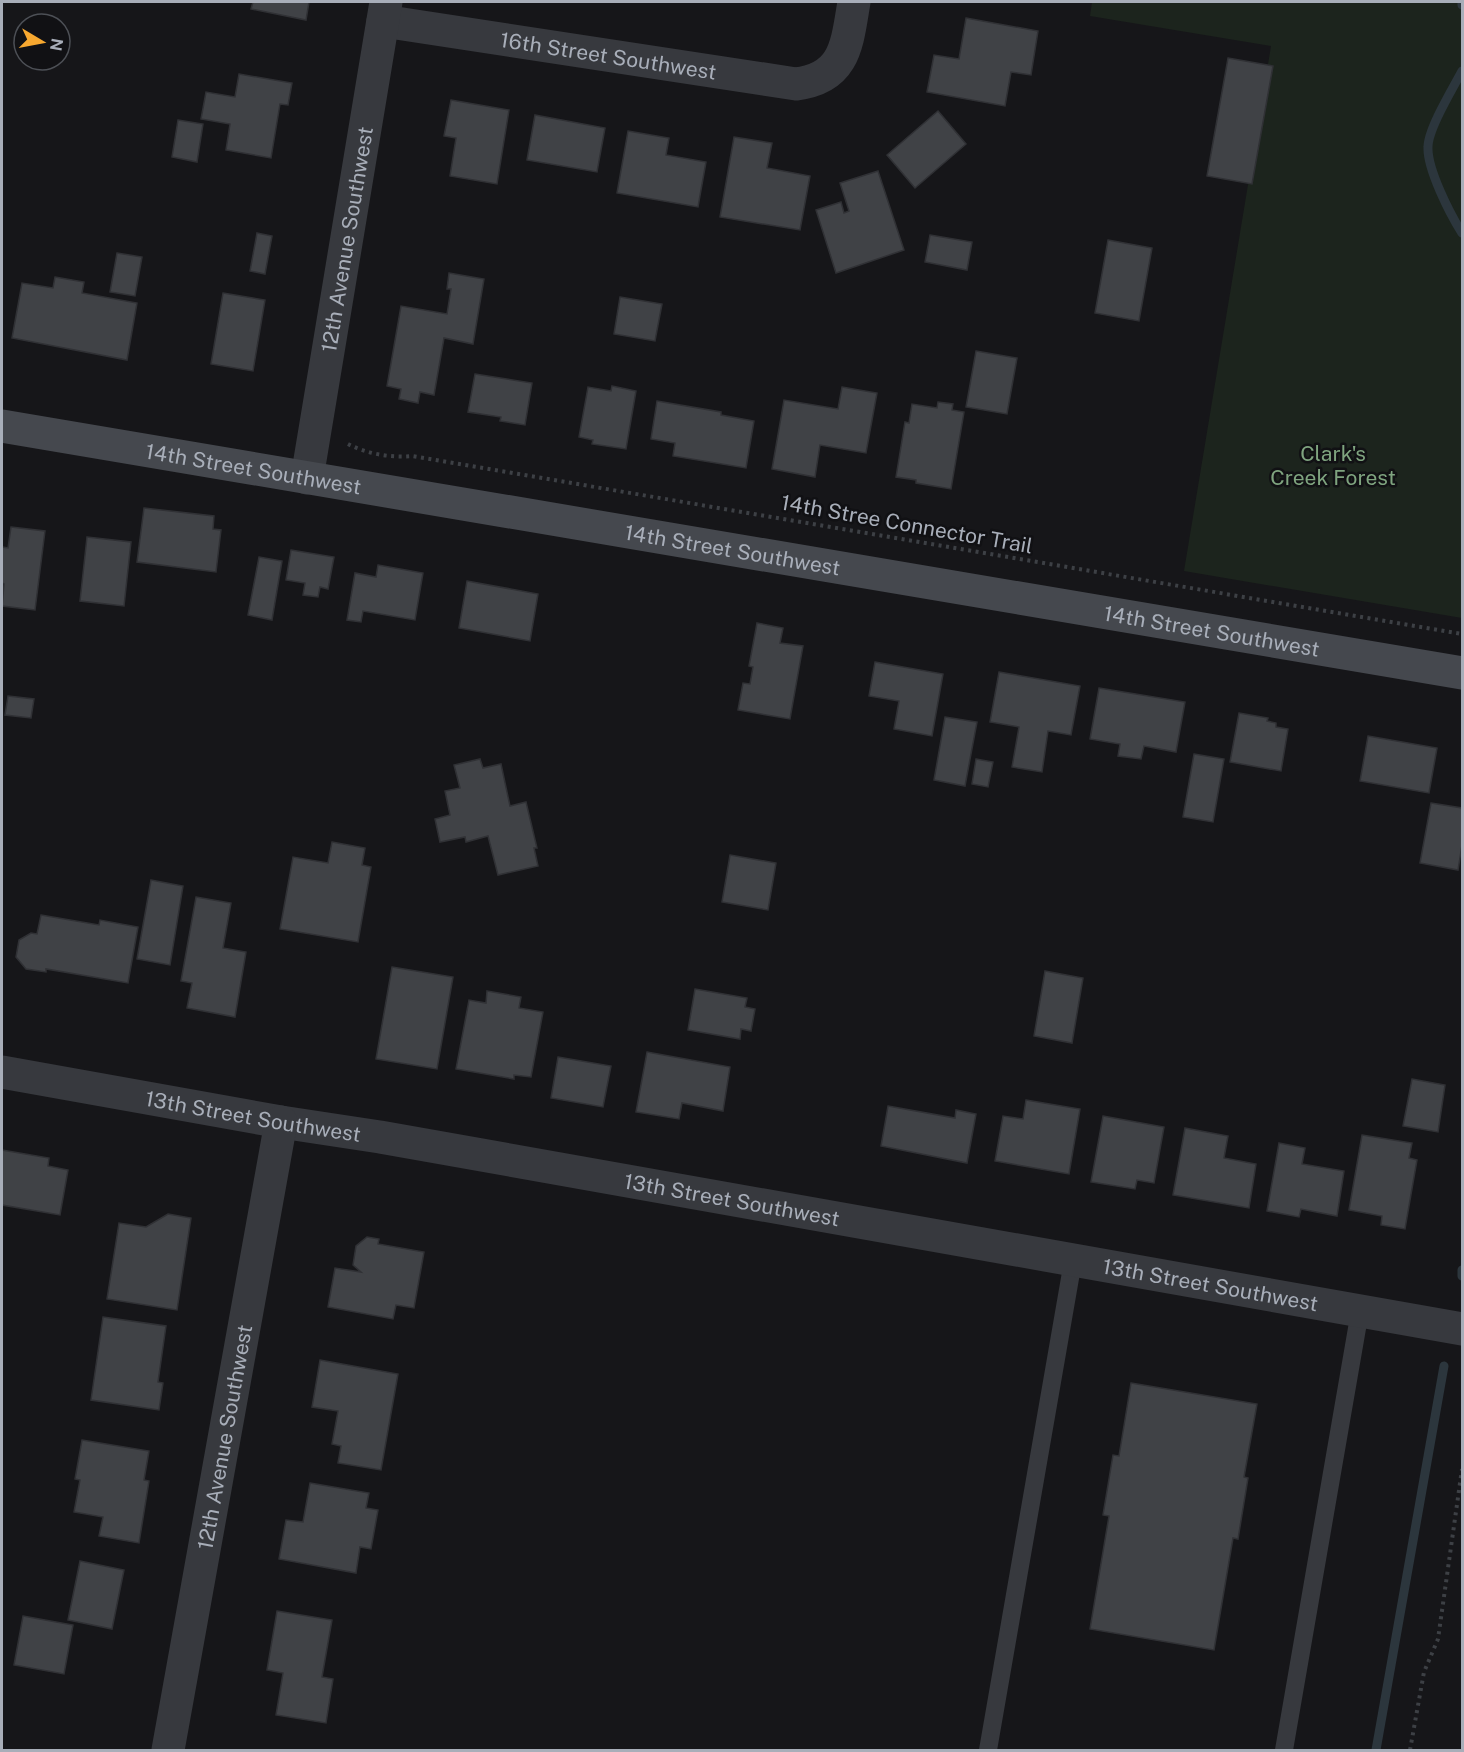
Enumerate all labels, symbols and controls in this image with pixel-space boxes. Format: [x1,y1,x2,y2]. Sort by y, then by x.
north arrow [12,12,72,72]
street label: 16th Street Southwest [499,27,718,84]
text: N [46,37,67,52]
street label: 12th Avenue Southwest [316,125,378,354]
street label: 14th Street Southwest [144,438,363,499]
park label: Clark's Creek Forest [1270,441,1396,490]
street label: 14th Stree Connector Trail [779,490,1035,558]
street label: 14th Street Southwest [623,519,842,580]
street label: 14th Street Southwest [1102,600,1321,661]
street label: 13th Street Southwest [143,1085,363,1146]
street label: 13th Street Southwest [622,1168,842,1231]
street label: 13th Street Southwest [1101,1253,1320,1316]
street label: 12th Avenue Southwest [192,1322,257,1552]

